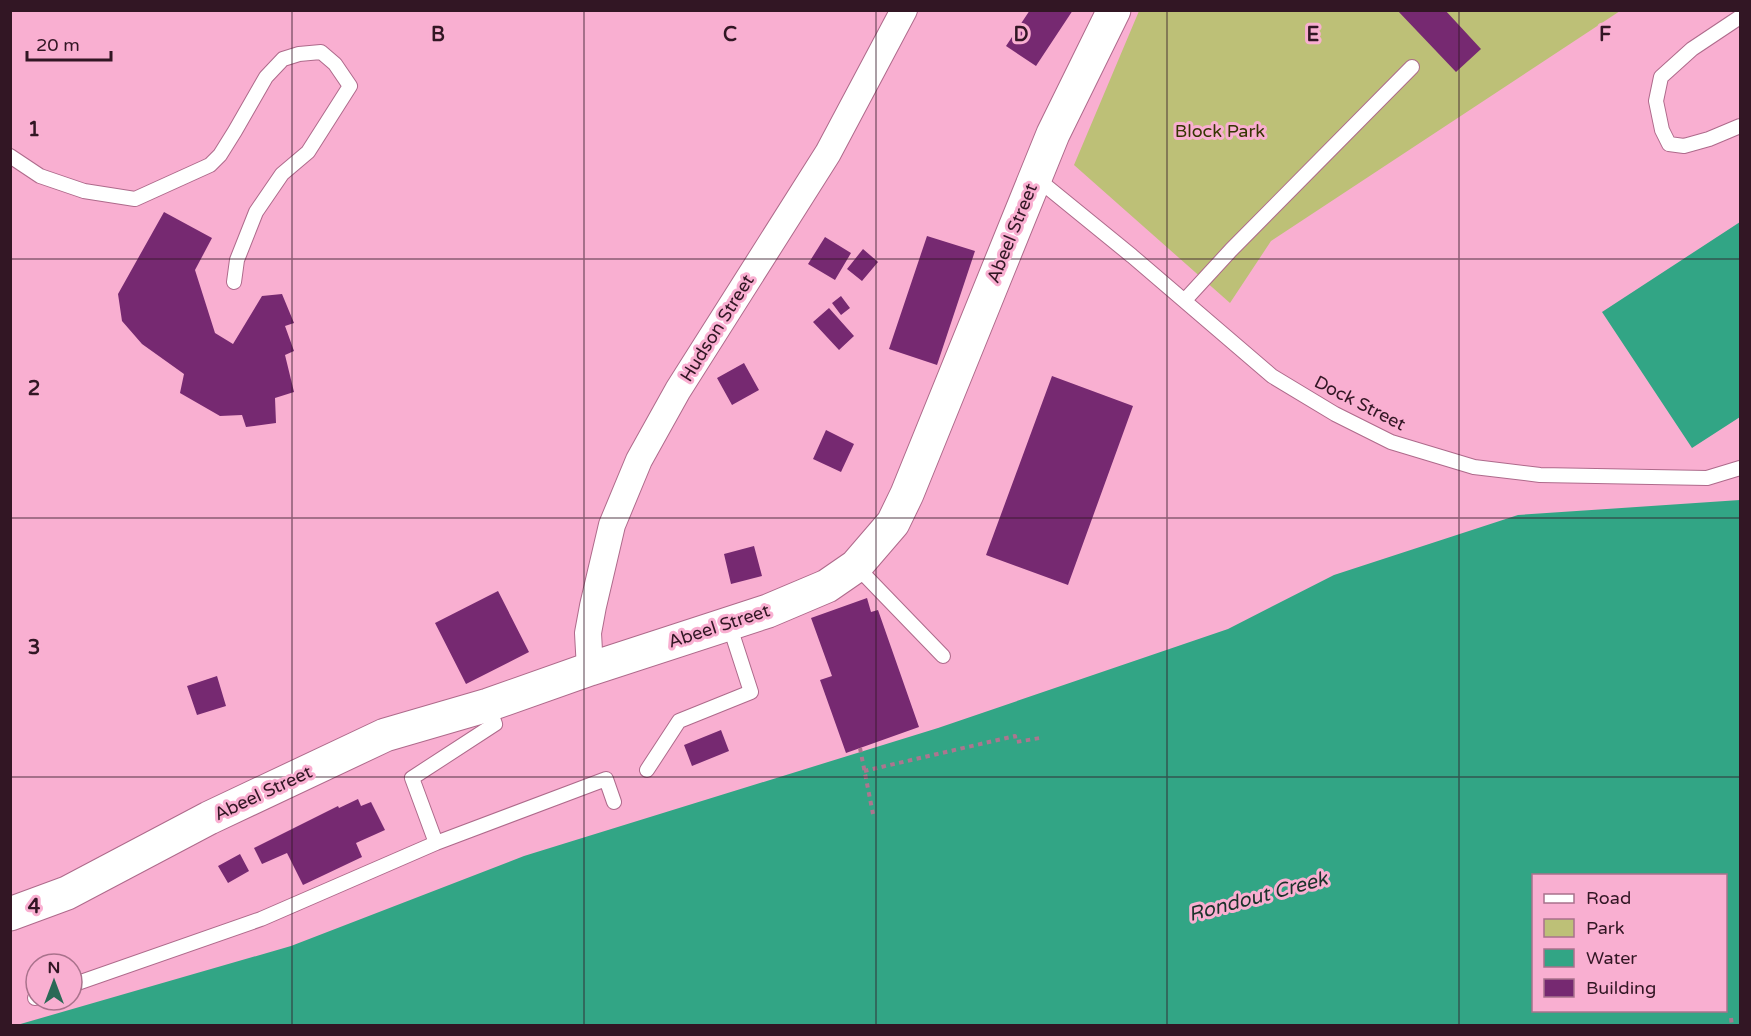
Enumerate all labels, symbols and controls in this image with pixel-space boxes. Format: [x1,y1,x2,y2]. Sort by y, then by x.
text: B [431,23,445,47]
text: C [723,23,737,47]
text: D [1013,23,1029,47]
text: E [1307,23,1320,47]
text: F [1599,23,1611,47]
scale bar [27,24,111,62]
text: 20 m [36,34,80,56]
text: 1 [28,118,40,142]
park label: Block Park [1175,120,1265,142]
street label: Abeel Street [982,180,1042,286]
street label: Hudson Street [675,270,759,386]
street label: Dock Street [1311,371,1409,435]
text: 2 [28,377,40,401]
street label: Abeel Street [665,599,773,653]
text: 3 [28,636,40,660]
street label: Abeel Street [210,761,316,825]
water label: Rondout Creek [1186,866,1332,927]
legend [1532,874,1727,1012]
text: Road [1586,887,1631,909]
text: 4 [28,895,41,919]
text: Park [1586,917,1625,939]
text: Water [1586,947,1637,969]
north arrow [24,952,84,1012]
text: N [48,958,60,978]
text: Building [1586,977,1656,999]

